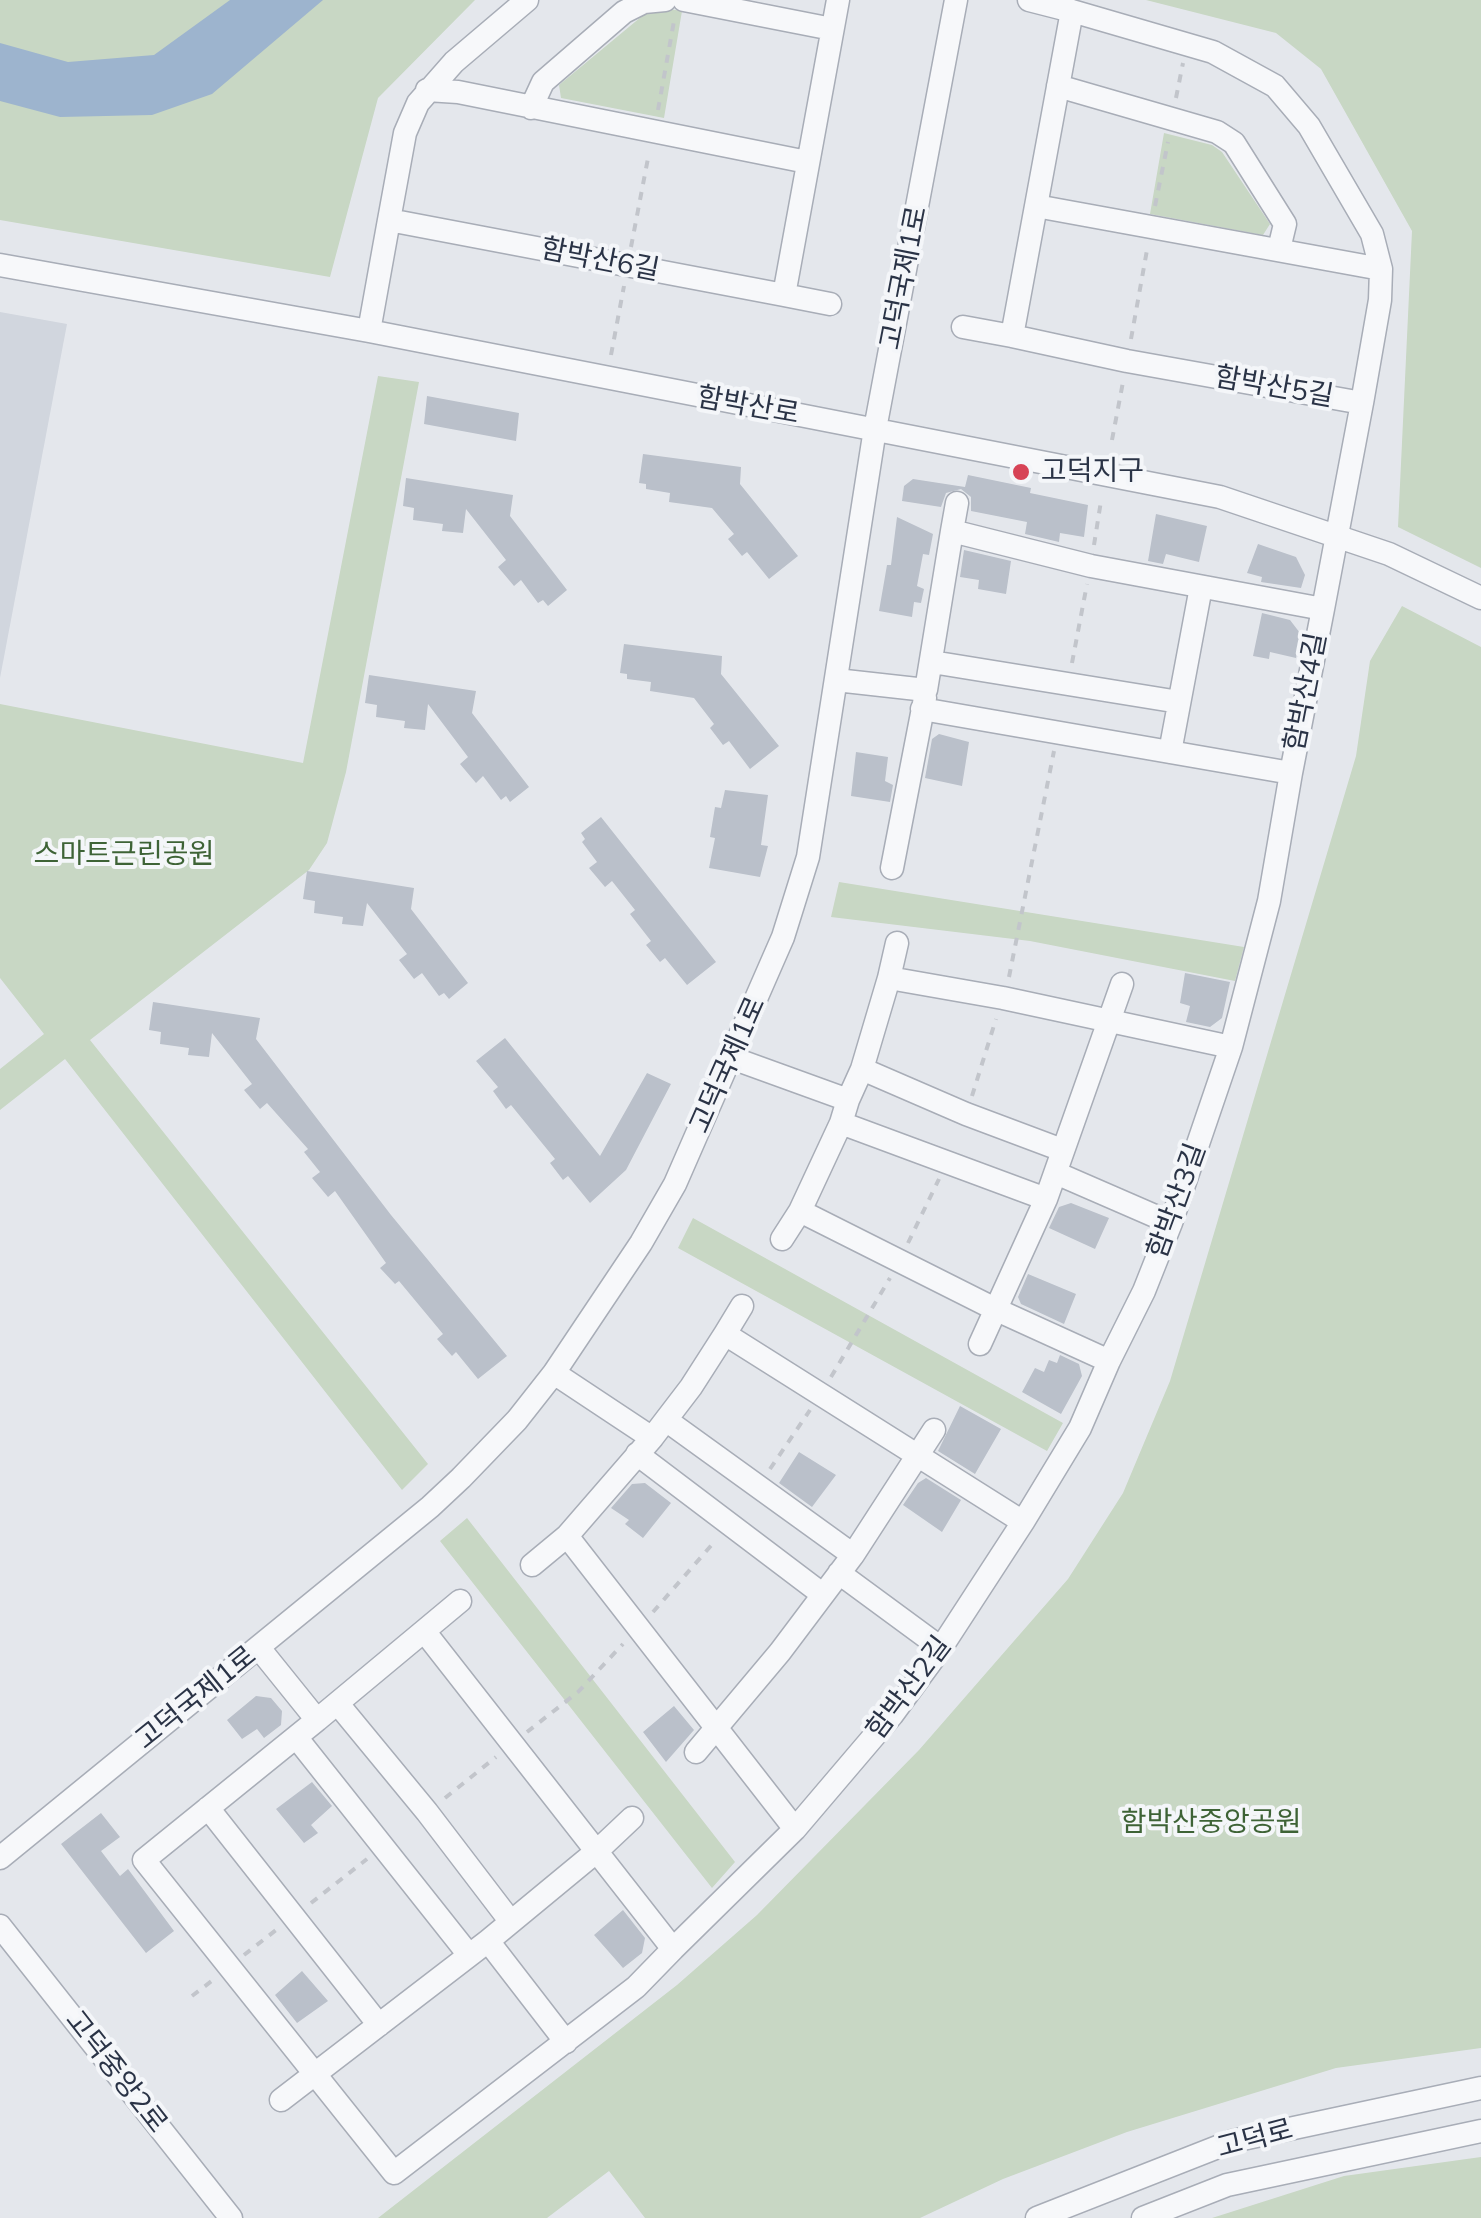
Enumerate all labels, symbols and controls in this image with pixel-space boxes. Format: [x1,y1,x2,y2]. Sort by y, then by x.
street label: 고덕국제1로 [874,203,934,353]
street label: 함박산6길 [538,232,662,288]
street label: 함박산5길 [1212,360,1336,414]
street label: 함박산로 [694,381,802,431]
place label: 고덕지구 [1041,455,1144,489]
marker: 고덕지구 [1010,461,1032,483]
street label: 함박산4길 [1278,630,1334,754]
park label: 스마트근린공원 [34,838,214,872]
street label: 고덕국제1로 [683,992,773,1138]
street label: 함박산3길 [1141,1139,1213,1263]
street label: 함박산2길 [860,1630,958,1746]
street label: 고덕국제1로 [129,1639,263,1757]
park label: 함박산중앙공원 [1121,1806,1301,1840]
street label: 고덕중앙2로 [58,2004,174,2140]
street label: 고덕로 [1213,2113,1297,2165]

